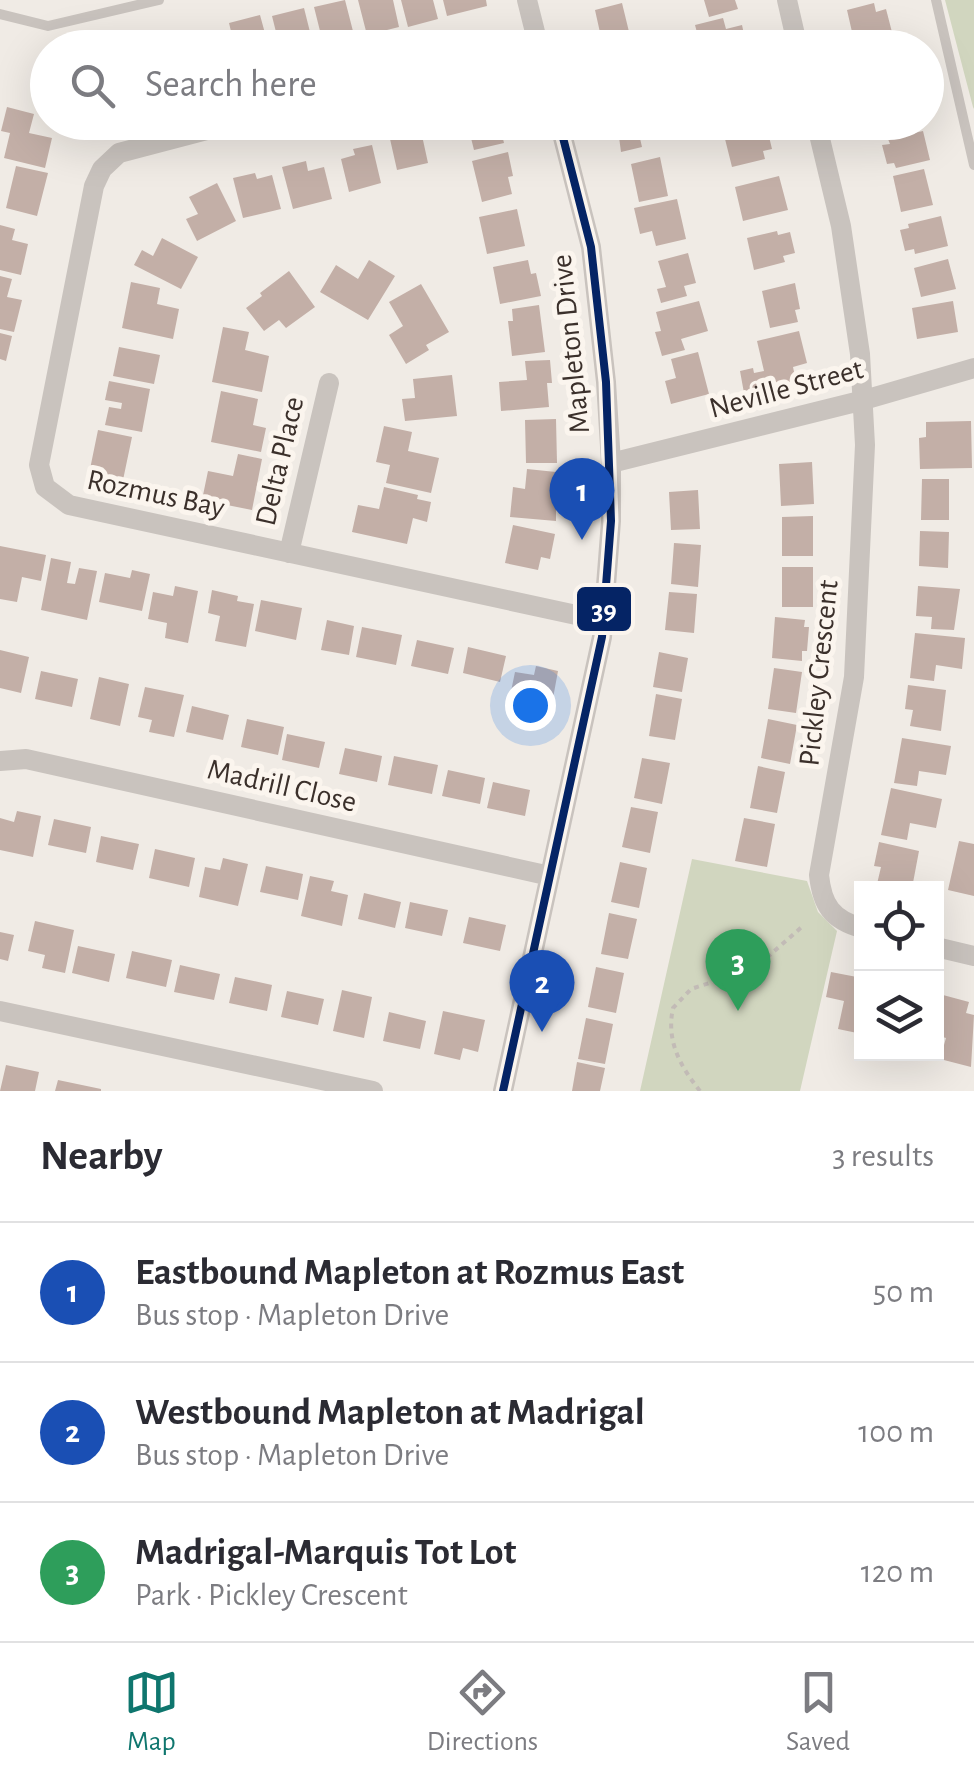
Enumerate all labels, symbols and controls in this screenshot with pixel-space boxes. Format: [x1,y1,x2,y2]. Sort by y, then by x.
search box [30,30,944,140]
icon: search [65,58,120,113]
text: Search here [145,66,317,104]
street label: Mapleton Drive [547,253,595,435]
street label: Neville Street [706,354,867,424]
street label: Delta Place [251,394,309,529]
pin: 1 [550,458,614,540]
street label: Rozmus Bay [84,465,228,523]
street label: Pickley Crescent [794,578,844,768]
line badge: 39 [575,585,633,633]
text: 39 [591,597,617,625]
your location [505,680,556,731]
street label: Madrill Close [204,754,359,818]
map controls [854,881,944,1061]
button: locate [854,881,944,971]
pin: 3 [706,928,770,1011]
pin: 2 [510,950,574,1032]
button: layers [854,971,944,1061]
text: Nearby [40,1135,163,1177]
text: 3 results [832,1140,934,1172]
text: Eastbound Mapleton at Rozmus East [135,1254,684,1292]
text: 1 [67,1276,78,1308]
text: 50 m [873,1276,934,1308]
text: Bus stop · Mapleton Drive [135,1299,449,1331]
text: Westbound Mapleton at Madrigal [135,1394,645,1432]
text: 2 [65,1416,80,1448]
text: 100 m [858,1416,934,1448]
text: Bus stop · Mapleton Drive [135,1439,449,1471]
text: Madrigal-Marquis Tot Lot [135,1534,516,1572]
text: 3 [66,1556,79,1588]
text: 120 m [861,1556,934,1588]
text: Park · Pickley Crescent [135,1579,408,1611]
tab: Map [124,1665,179,1759]
tab: Directions [427,1665,538,1759]
tab: Saved [786,1665,850,1759]

